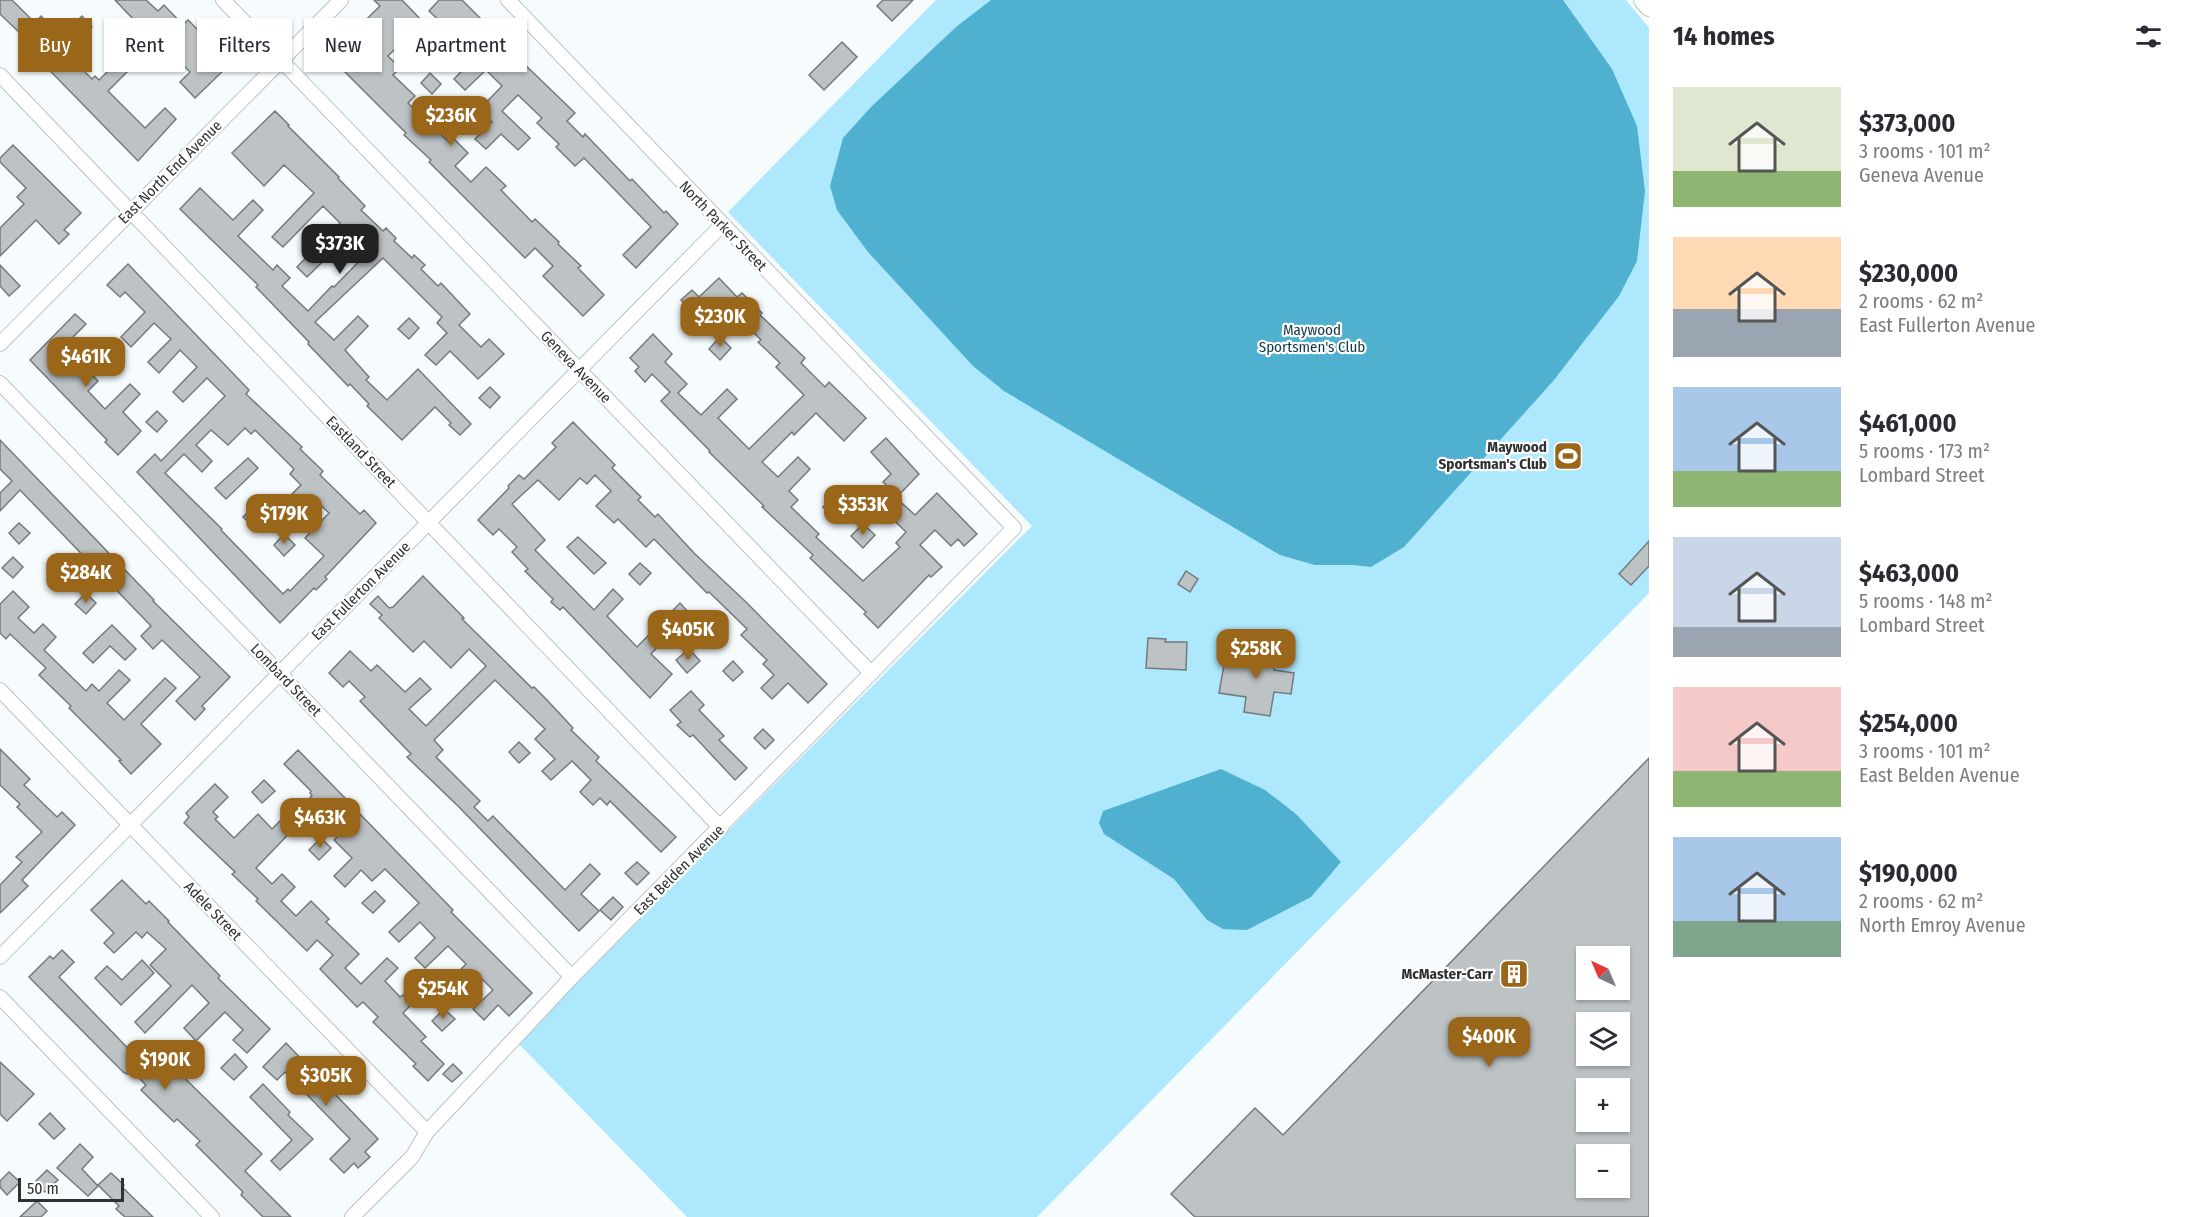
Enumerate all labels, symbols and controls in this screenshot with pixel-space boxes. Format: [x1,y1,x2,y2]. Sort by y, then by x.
chip: Buy [18,18,92,72]
chip: Rent [104,18,185,72]
chip: Filters [197,18,292,72]
chip: New [304,18,382,72]
chip: Apartment [394,18,527,72]
icon: filters [2132,20,2165,53]
text: 14 homes [1673,21,1775,52]
pin: $236K [409,96,493,147]
text: $236K [426,103,476,127]
text: $373,000 [1859,108,1956,139]
icon: home [1721,111,1793,183]
street label: East North End Avenue [115,117,225,227]
text: 3 rooms · 101 m² [1859,139,1990,163]
text: Geneva Avenue [1859,163,1984,187]
street label: North Parker Street [675,177,771,275]
pin: $373K [298,224,382,275]
text: $373K [316,231,364,255]
text: $230,000 [1859,258,1958,289]
icon: home [1721,261,1793,333]
text: 2 rooms · 62 m² [1859,289,1983,313]
pin: $230K [678,297,762,348]
text: $230K [694,304,746,328]
text: East Fullerton Avenue [1859,313,2035,337]
park label: Maywood Sportsmen's Club [1259,321,1365,356]
street label: Geneva Avenue [537,327,615,407]
pin: $461K [44,337,128,388]
text: $461K [61,344,111,368]
text: $461,000 [1859,408,1957,439]
icon: home [1721,411,1793,483]
street label: Eastland Street [322,412,400,492]
place label: Maywood Sportsman's Club [1438,438,1547,473]
text: 5 rooms · 173 m² [1859,439,1990,463]
sports icon: Maywood Sportsman's Club [1552,440,1584,472]
text: Lombard Street [1859,463,1985,487]
pin: $353K [821,485,905,536]
text: $353K [838,492,888,516]
pin: $179K [242,494,326,545]
text: $179K [260,501,308,525]
street label: East Fullerton Avenue [308,538,414,644]
pin: $284K [44,553,128,604]
text: $463,000 [1859,558,1959,589]
text: $284K [60,560,112,584]
icon: home [1721,561,1793,633]
text: 5 rooms · 148 m² [1859,589,1993,613]
pin: $405K [646,610,730,661]
text: Lombard Street [1859,613,1985,637]
text: $405K [662,617,714,641]
pin: $258K [1214,629,1298,680]
text: $258K [1230,636,1282,660]
street label: Lombard Street [247,640,325,720]
text: $254,000 [1859,708,1958,739]
icon: home [1721,711,1793,783]
text: 3 rooms · 101 m² [1859,739,1990,763]
text: East Belden Avenue [1859,763,2020,787]
pin: $463K [278,798,362,849]
text: $463K [294,805,346,829]
street label: East Belden Avenue [630,821,728,919]
text: $190,000 [1859,858,1958,889]
icon: home [1721,861,1793,933]
street label: Adele Street [180,878,246,944]
text: 2 rooms · 62 m² [1859,889,1983,913]
text: North Emroy Avenue [1859,913,2026,937]
north arrow [1576,946,1630,1000]
map controls [1576,946,1630,1198]
building icon: McMaster-Carr [1498,958,1530,990]
place label: McMaster-Carr [1401,965,1494,983]
pin: $254K [401,969,485,1020]
text: $254K [418,976,468,1000]
button: layers [1576,1012,1630,1066]
pin: $400K [1447,1017,1531,1068]
text: $400K [1462,1024,1516,1048]
pin: $190K [123,1040,207,1091]
text: $190K [140,1047,190,1071]
pin: $305K [284,1056,368,1107]
text: $305K [300,1063,352,1087]
button: + [1576,1078,1630,1132]
button: − [1576,1144,1630,1198]
scale bar [18,1175,124,1202]
text: 50 m [27,1179,59,1198]

